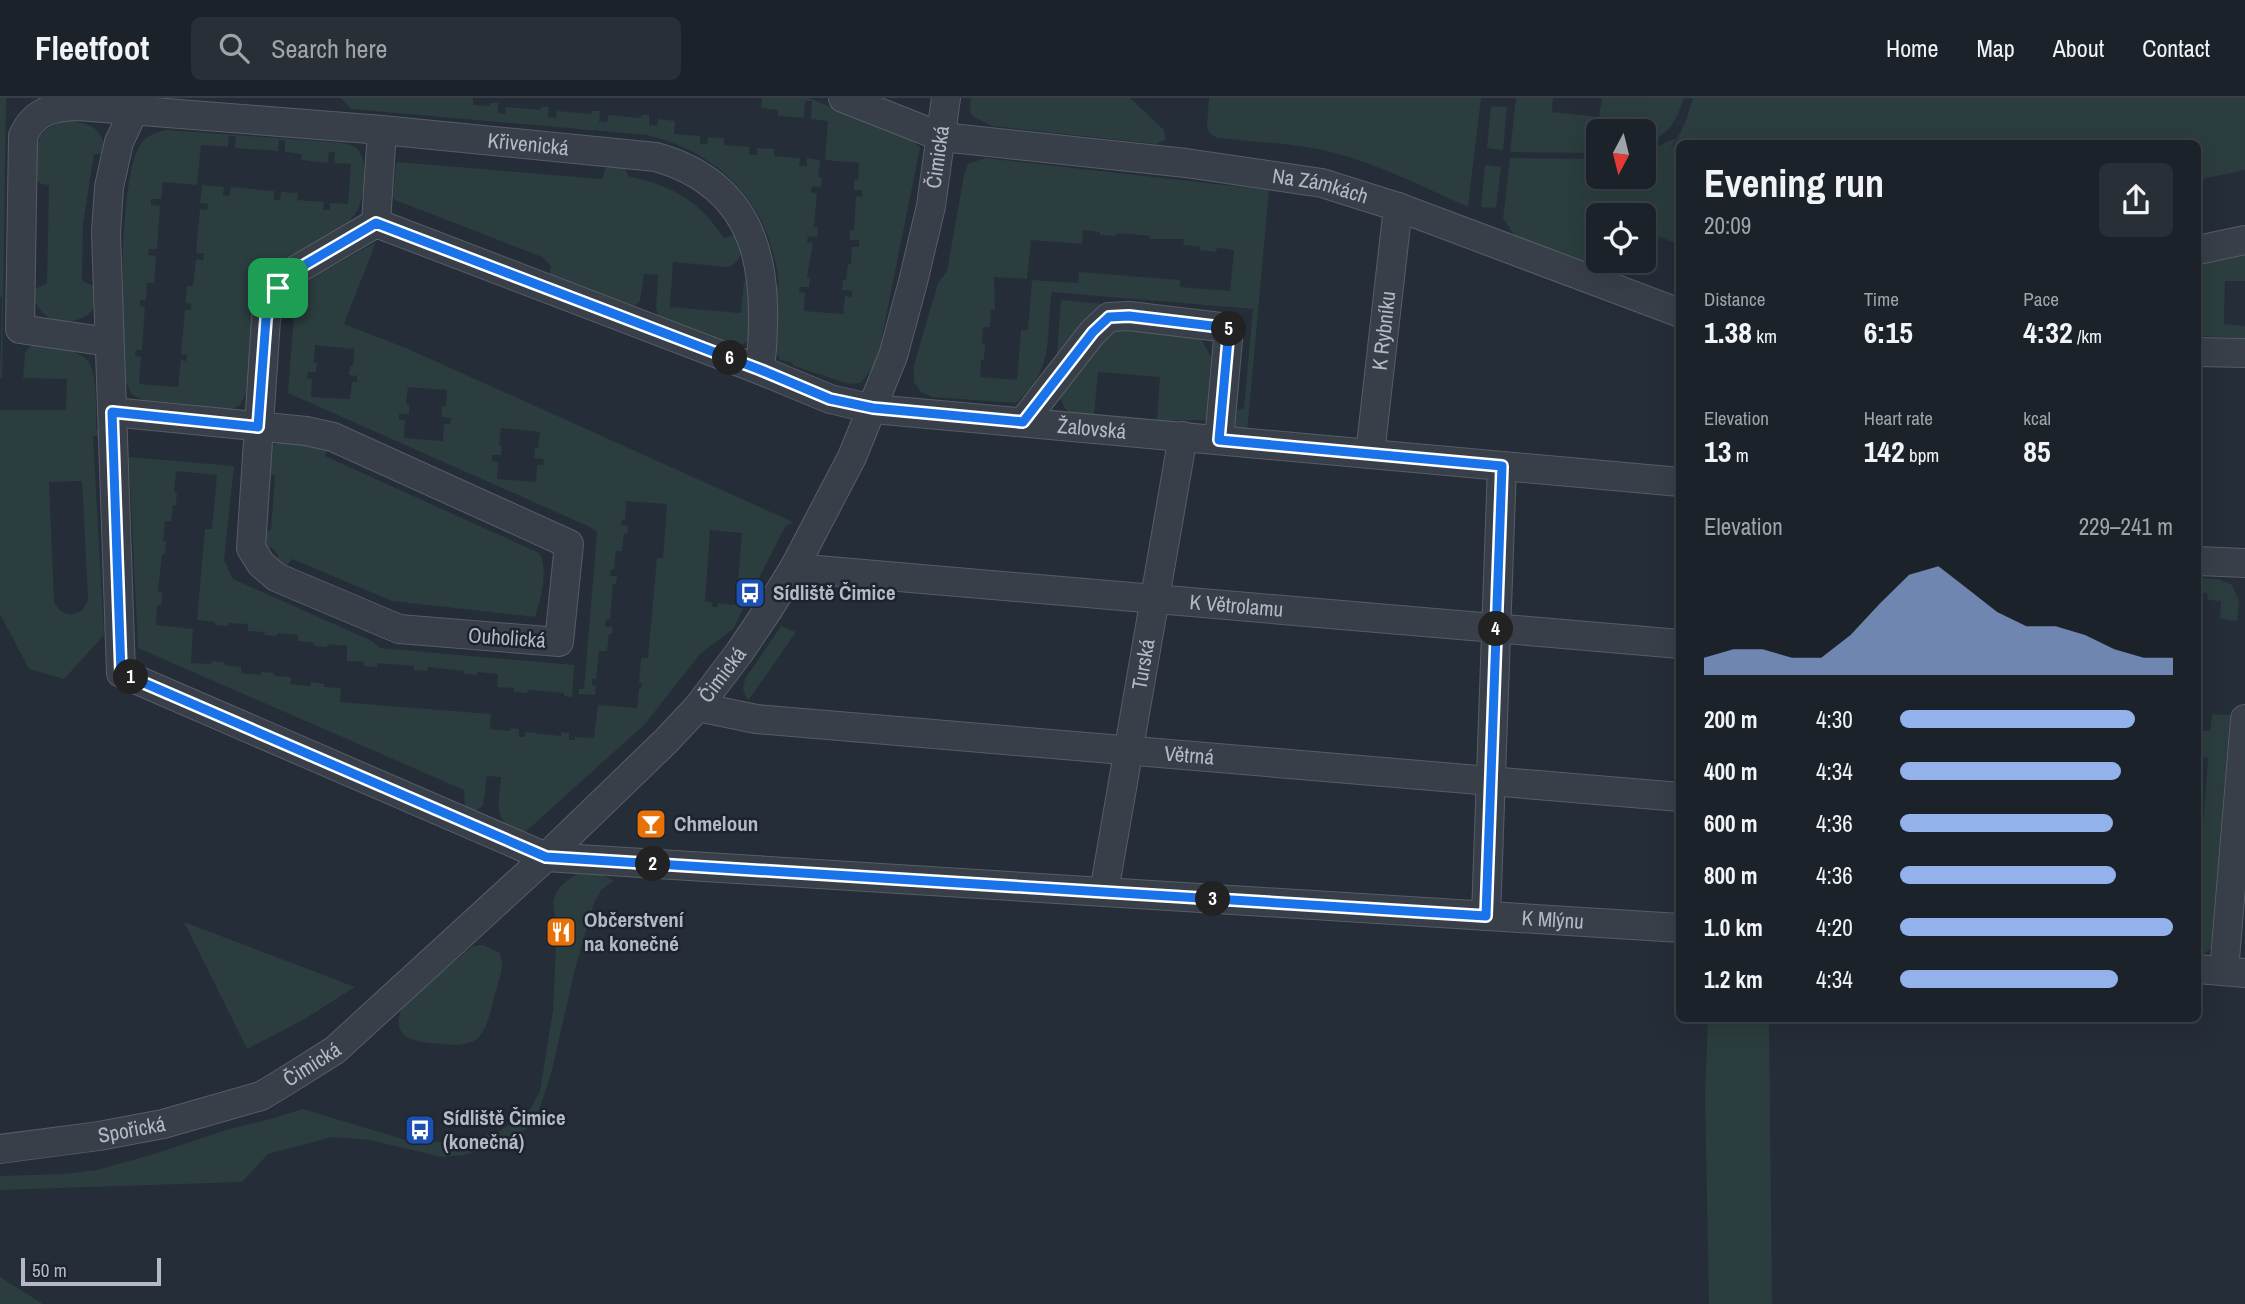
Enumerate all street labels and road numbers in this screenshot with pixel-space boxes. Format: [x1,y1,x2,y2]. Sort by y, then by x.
street label: Čimická [919,123,956,190]
street label: Křivenická [486,125,571,162]
street label: Na Zámkách [1270,161,1372,211]
street label: K Rybníku [1365,290,1402,372]
street label: Žalovská [1056,411,1128,446]
street label: K Větrolamu [1188,587,1284,624]
street label: Ouholická [467,620,547,655]
street label: Turská [1124,636,1162,692]
street label: Čimická [691,640,753,708]
street label: Větrná [1163,739,1216,772]
street label: K Mlýnu [1521,903,1585,936]
street label: Čimická [277,1035,347,1093]
street label: Spořická [95,1109,168,1150]

